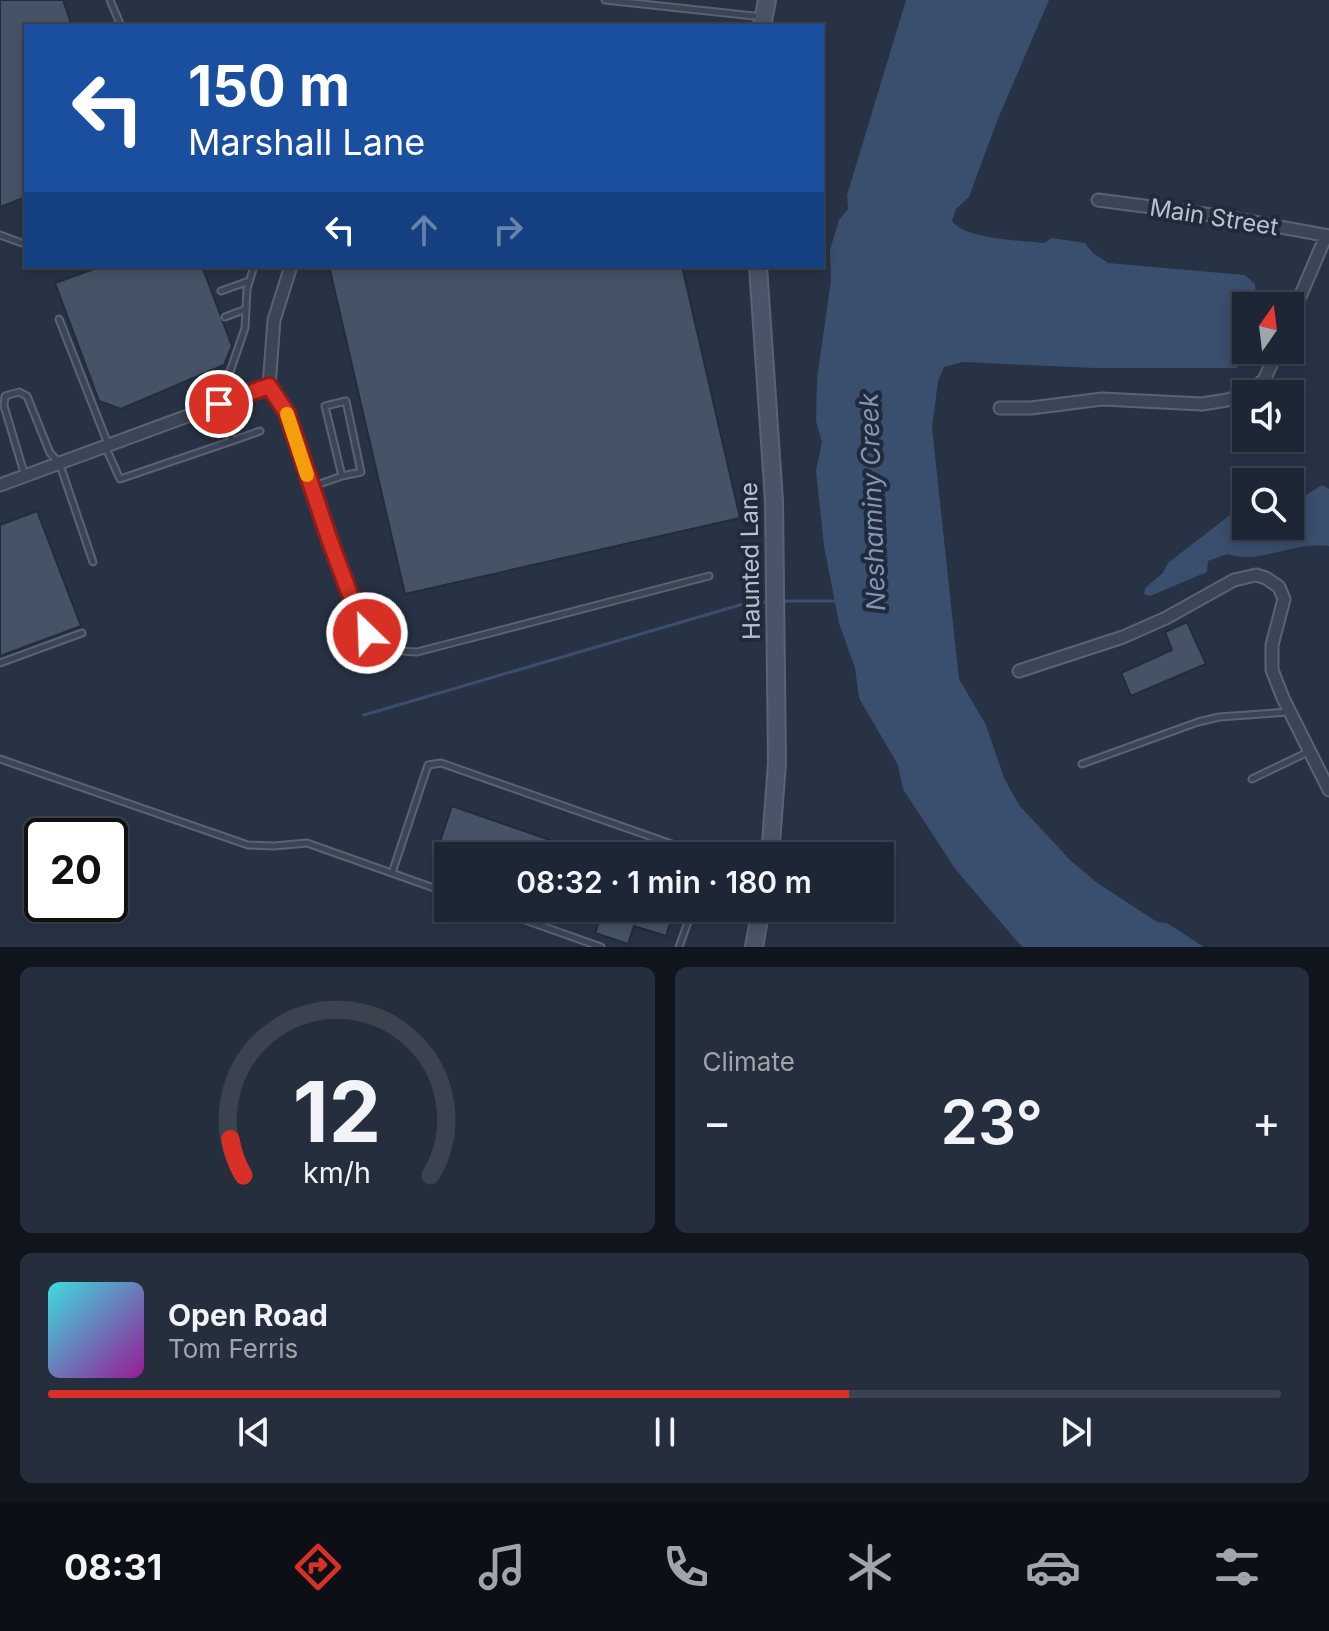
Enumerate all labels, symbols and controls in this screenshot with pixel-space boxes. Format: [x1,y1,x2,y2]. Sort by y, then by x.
text: 150 m [188,52,350,120]
icon: left [56,56,160,160]
text: Marshall Lane [188,120,425,164]
street label: Main Street [1148,193,1280,241]
icon: left [318,208,362,252]
icon: ahead [402,208,446,252]
icon: right [486,208,530,252]
north arrow [1232,292,1304,364]
map controls [1232,292,1304,540]
pin [185,370,253,438]
button: sound [1232,380,1304,452]
icon: arrive [197,382,241,426]
water label: Neshaminy Creek [853,392,891,612]
button: search [1232,468,1304,540]
street label: Haunted Lane [734,482,766,640]
position arrow [325,591,409,675]
speed limit sign: 20 [24,818,128,922]
text: 08:32 · 1 min · 180 m [516,864,812,900]
text: Climate [703,1046,795,1077]
text: 12 [293,1061,381,1162]
text: 23° [941,1086,1043,1158]
text: − [703,1095,732,1149]
text: + [1252,1095,1281,1149]
text: km/h [303,1155,371,1190]
text: Open Road [168,1297,328,1333]
text: Tom Ferris [168,1333,298,1364]
icon: previous [232,1410,276,1454]
icon: pause [643,1410,687,1454]
icon: next [1054,1410,1098,1454]
icon: directions [290,1539,346,1595]
icon: music [474,1539,530,1595]
icon: phone [658,1539,714,1595]
icon: climate [842,1539,898,1595]
icon: car [1025,1539,1081,1595]
icon: filters [1209,1539,1265,1595]
text: 08:31 [64,1545,162,1589]

